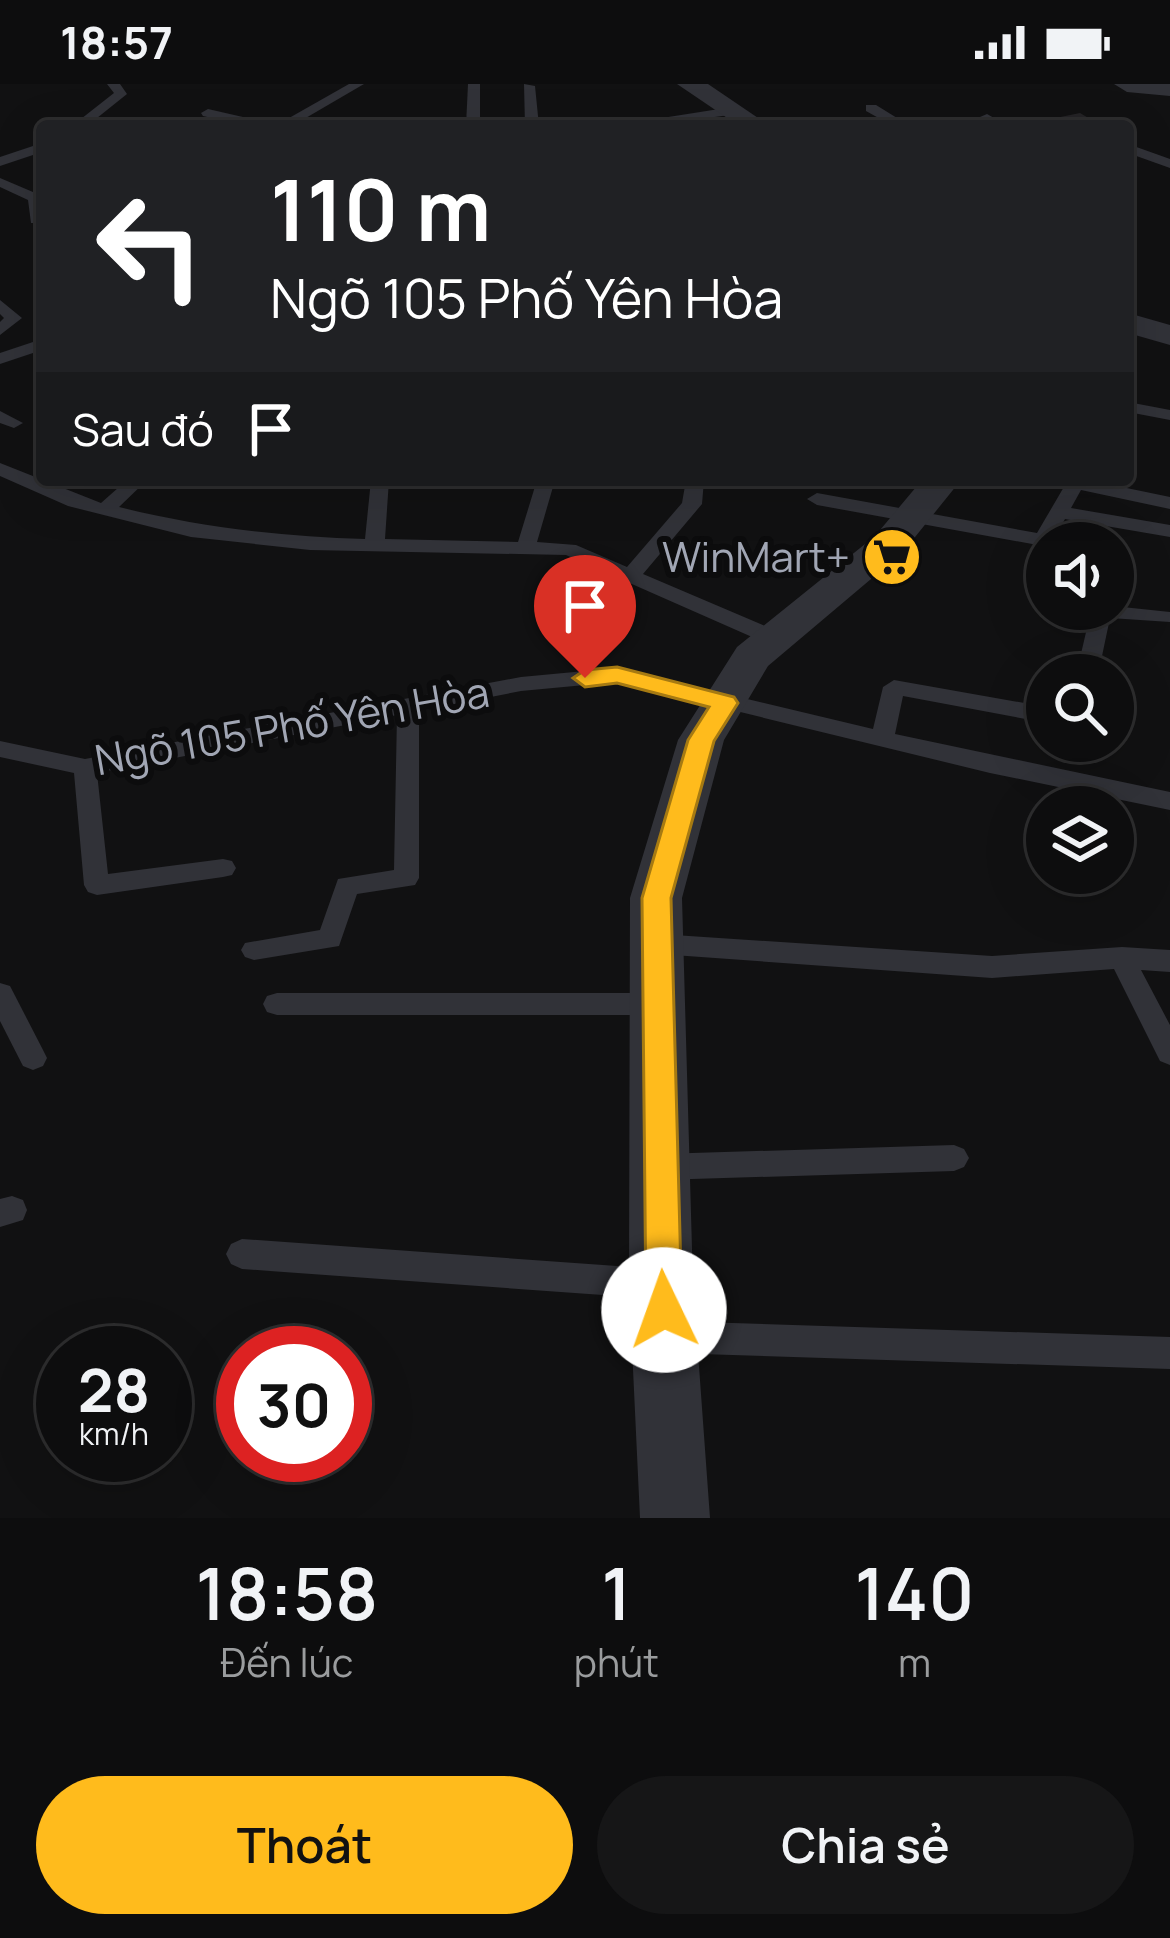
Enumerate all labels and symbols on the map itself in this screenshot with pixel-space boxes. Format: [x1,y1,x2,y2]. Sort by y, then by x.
supermarket icon: WinMart+ [861,526,923,588]
place label: WinMart+ [662,527,850,585]
pin [534,555,636,678]
street label: Ngõ 105 Phố Yên Hòa [90,662,493,788]
position arrow [601,1247,727,1373]
speed limit sign: 30 [216,1326,372,1482]

